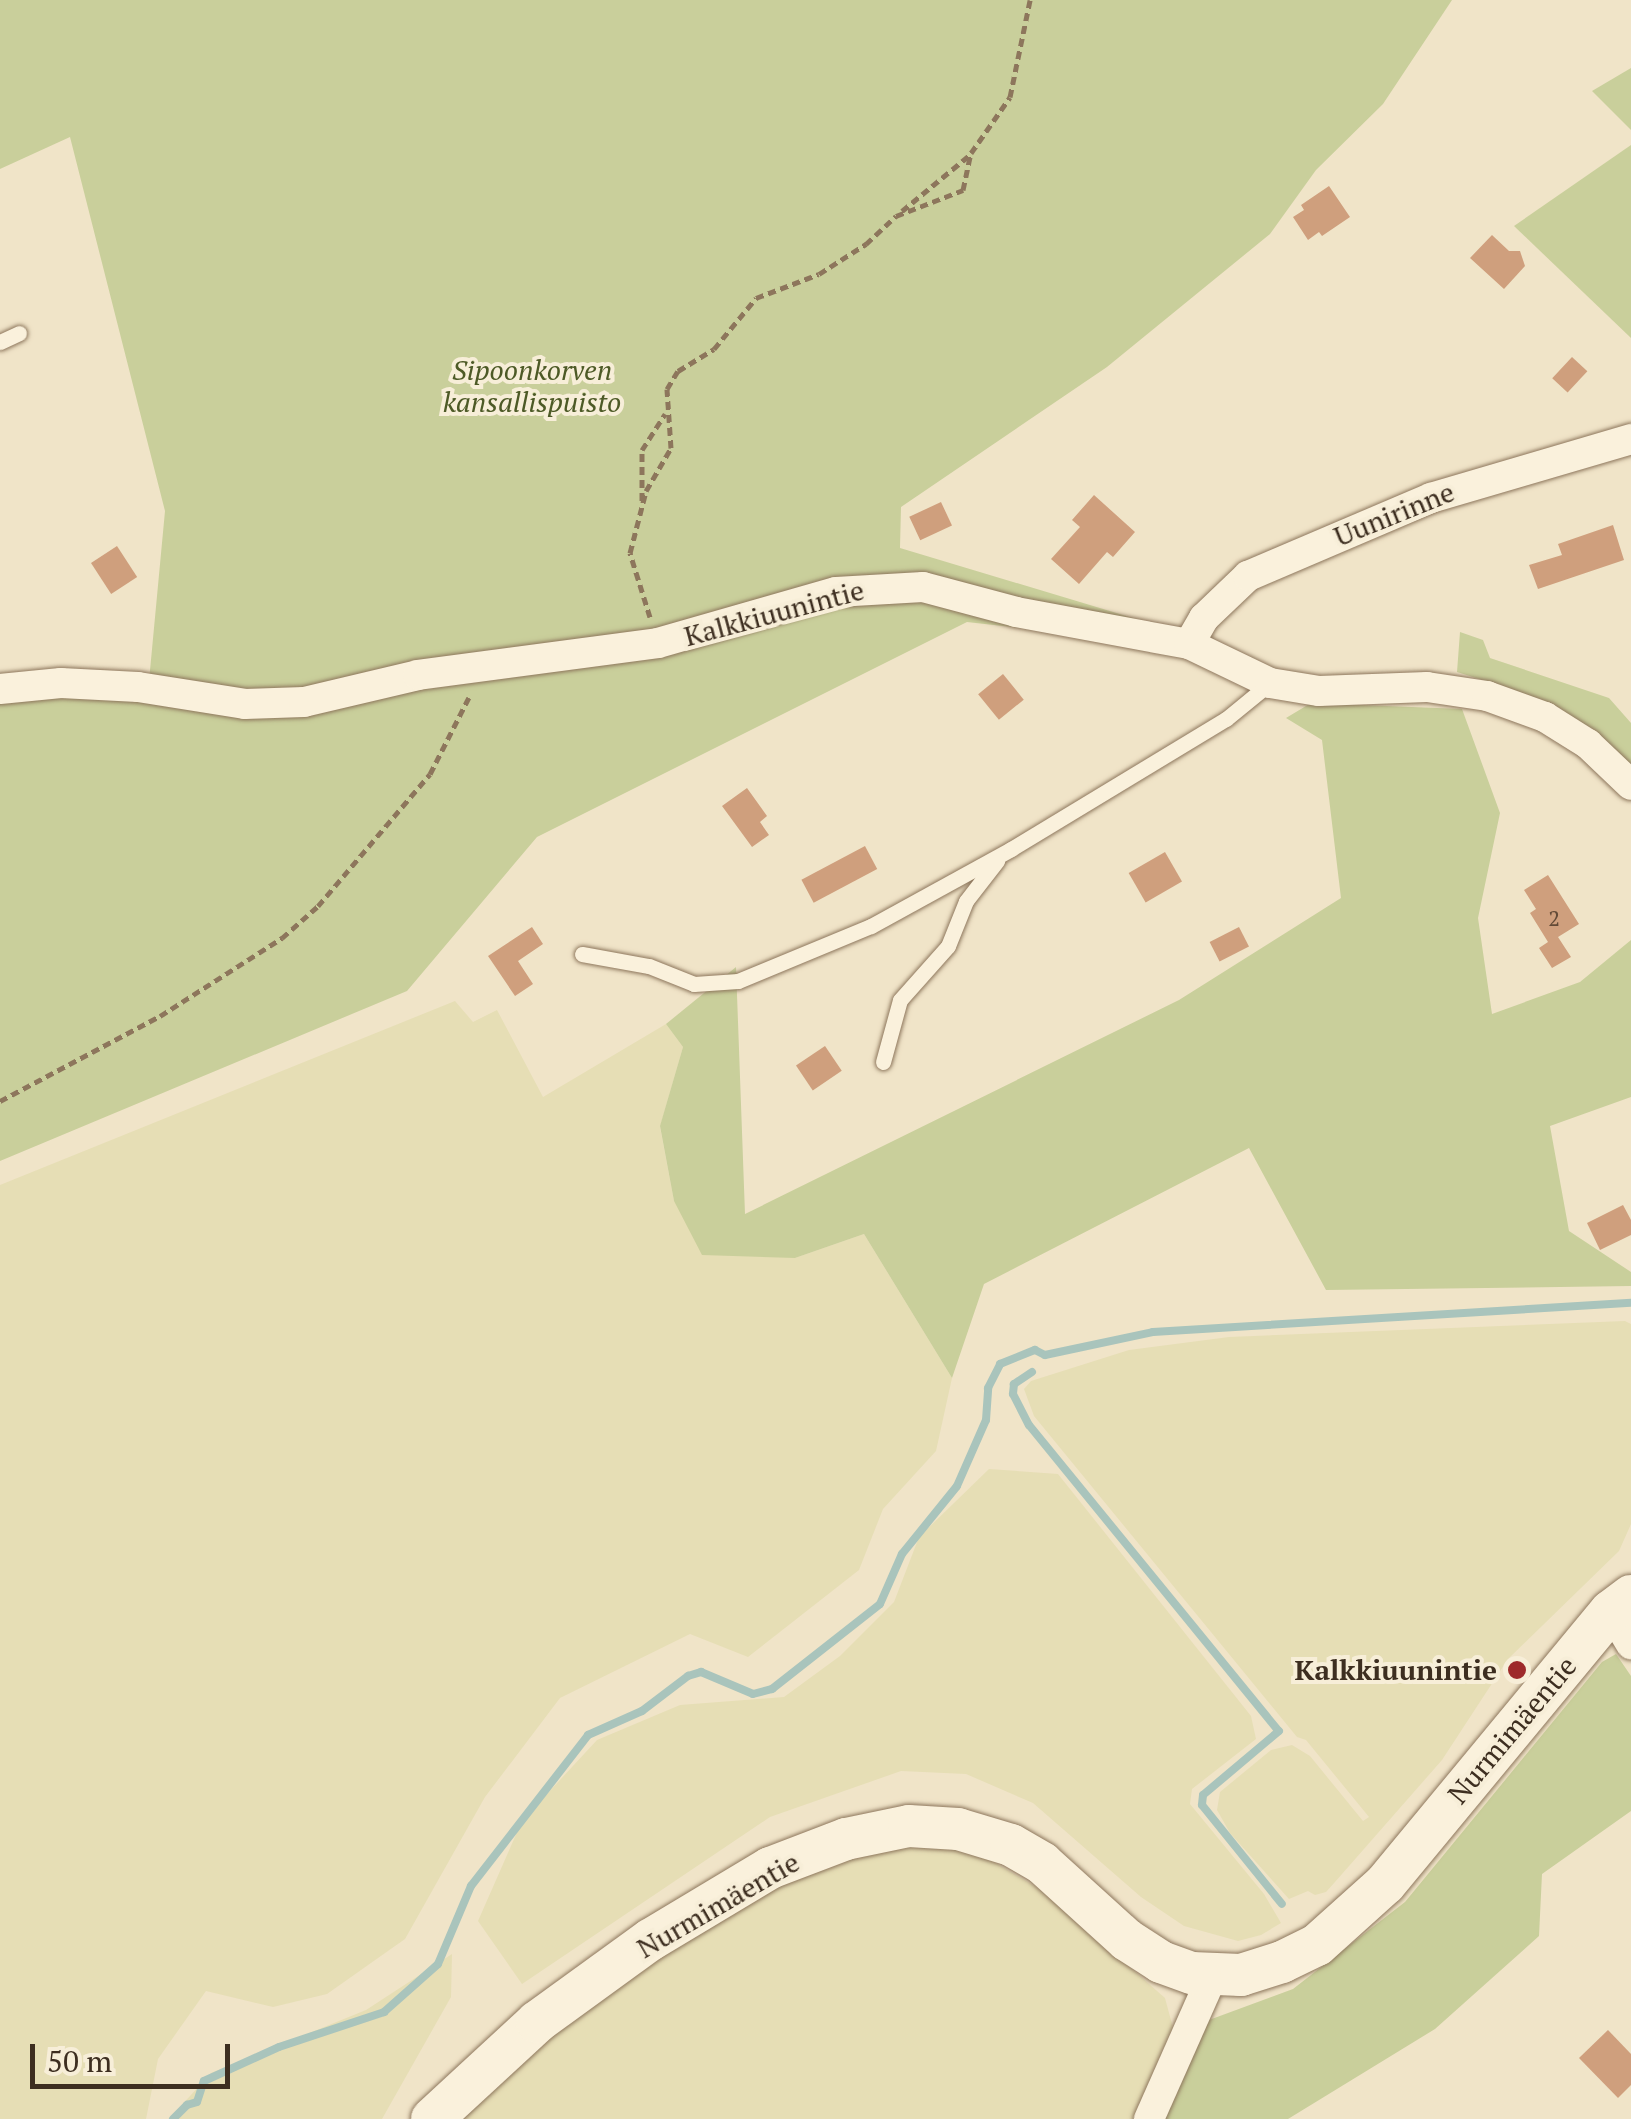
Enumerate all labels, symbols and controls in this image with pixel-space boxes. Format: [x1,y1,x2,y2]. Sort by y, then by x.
park label: Sipoonkorven kansallispuisto [443,353,621,419]
street label: Uunirinne [1329,475,1459,553]
street label: Kalkkiuunintie [680,573,868,653]
house number: 2 [1548,905,1560,931]
street label: Nurmimäentie [1441,1650,1583,1810]
place label: Kalkkiuunintie [1295,1653,1497,1687]
marker: Kalkkiuunintie [1506,1659,1528,1681]
street label: Nurmimäentie [631,1845,805,1965]
scale bar [35,2024,235,2086]
text: 50 m [47,2041,112,2081]

